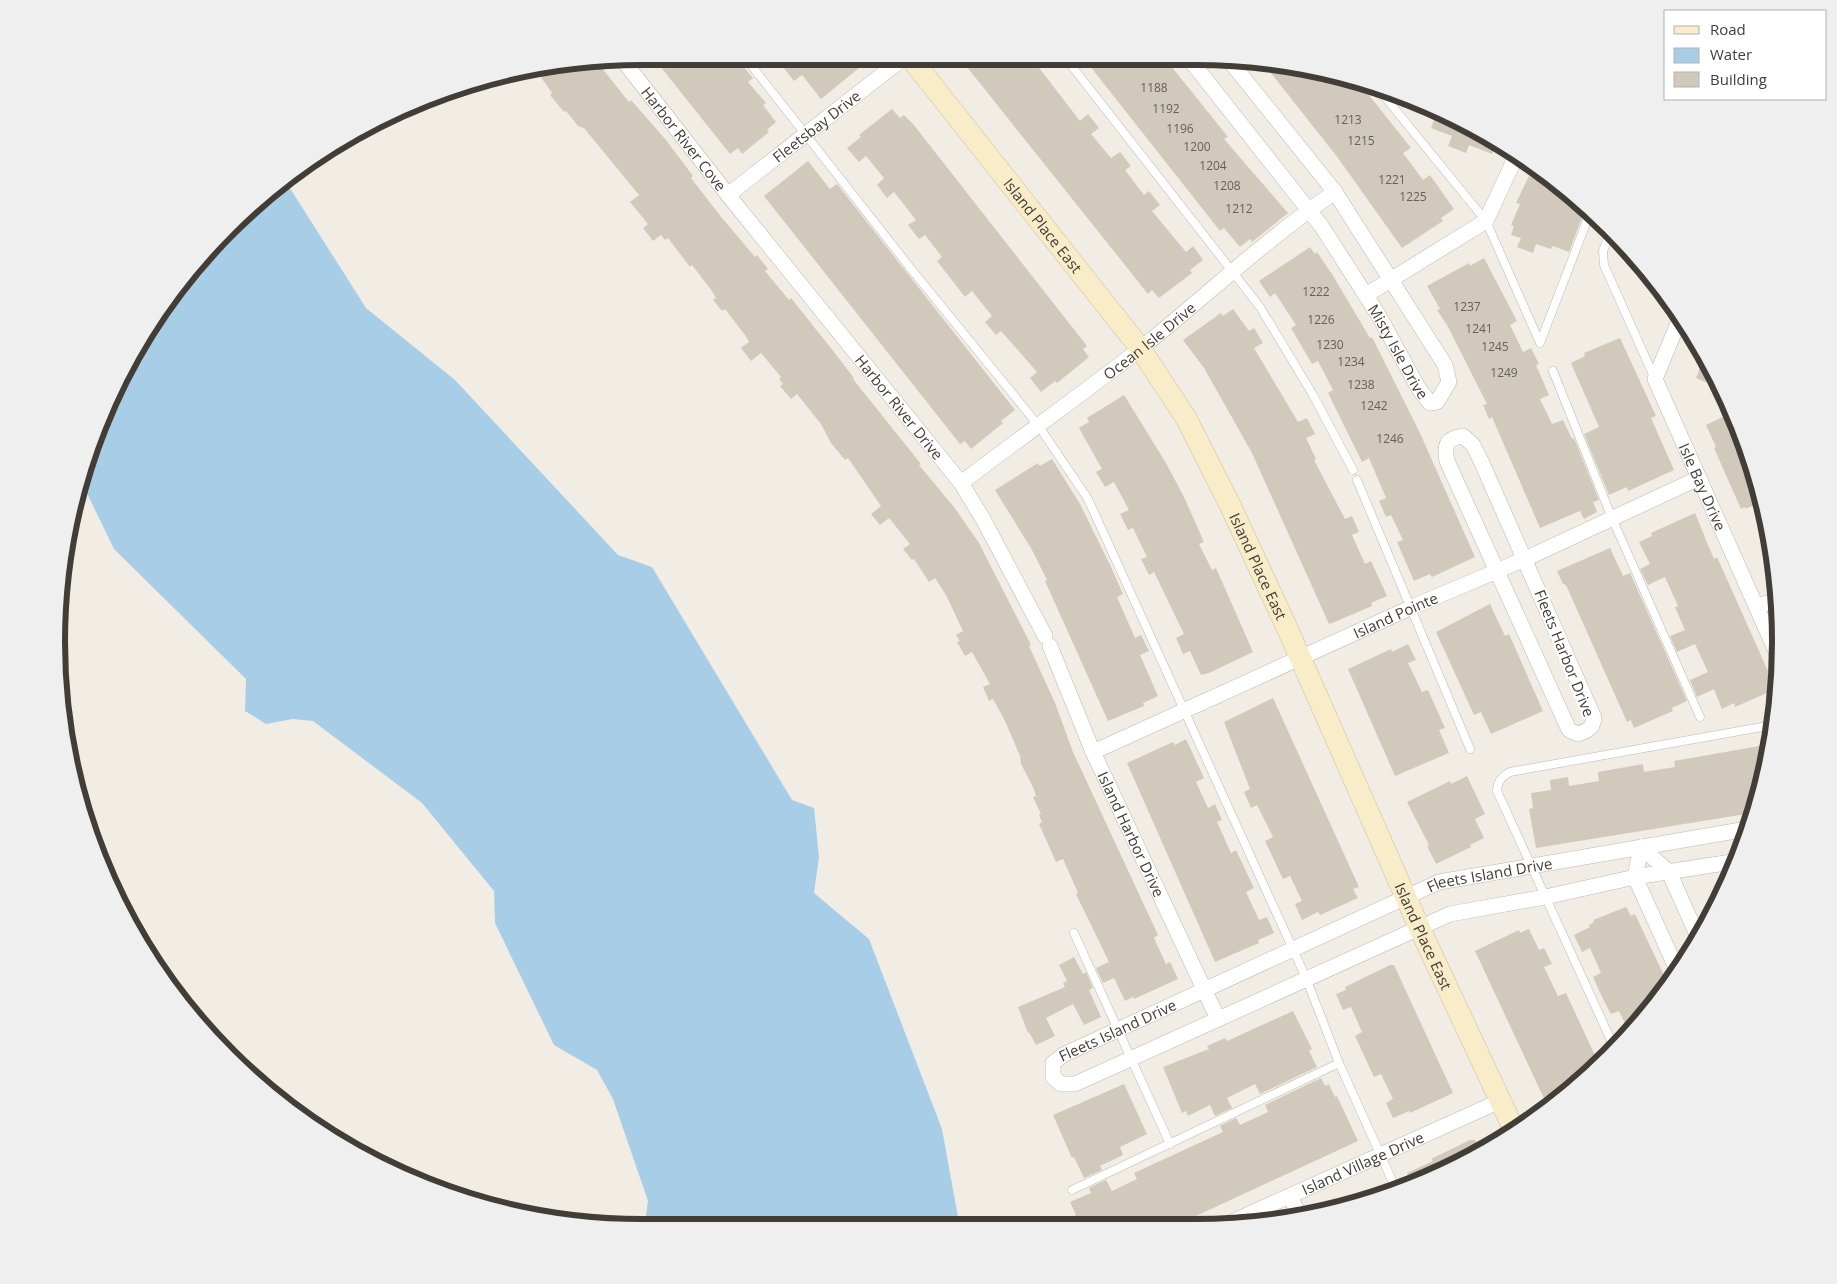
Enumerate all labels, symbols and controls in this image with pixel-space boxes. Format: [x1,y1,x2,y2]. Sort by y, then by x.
legend [1664,10,1827,100]
text: Road [1710,19,1746,39]
text: Water [1710,44,1752,64]
text: Building [1710,69,1767,89]
house number: 1188 [1140,79,1168,96]
street label: Harbor River Cove [637,82,731,195]
street label: Fleetsbay Drive [768,85,864,167]
house number: 1192 [1152,100,1180,117]
house number: 1213 [1334,111,1362,128]
house number: 1196 [1166,120,1194,137]
house number: 1215 [1347,132,1375,149]
house number: 1200 [1183,138,1211,155]
house number: 1204 [1199,157,1227,174]
house number: 1221 [1378,171,1406,188]
street label: Island Place East [999,174,1087,277]
house number: 1208 [1213,177,1241,194]
house number: 1225 [1399,188,1427,205]
house number: 1212 [1225,200,1253,217]
house number: 1222 [1302,283,1330,300]
street label: Ocean Isle Drive [1099,297,1200,384]
house number: 1237 [1453,298,1481,315]
street label: Misty Isle Drive [1364,300,1433,403]
house number: 1226 [1307,311,1335,328]
house number: 1241 [1465,320,1493,337]
house number: 1230 [1316,336,1344,353]
house number: 1245 [1481,338,1509,355]
street label: Harbor River Drive [851,350,948,464]
house number: 1234 [1337,353,1365,370]
house number: 1249 [1490,364,1518,381]
house number: 1238 [1347,376,1375,393]
house number: 1242 [1360,397,1388,414]
house number: 1246 [1376,430,1404,447]
street label: Isle Bay Drive [1675,440,1731,534]
street label: Island Place East [1225,509,1292,623]
street label: Island Pointe [1350,587,1441,643]
street label: Fleets Harbor Drive [1530,587,1600,719]
street label: Island Harbor Drive [1093,768,1169,900]
street label: Fleets Island Drive [1423,853,1554,896]
street label: Island Place East [1391,879,1457,993]
street label: Fleets Island Drive [1055,994,1179,1066]
street label: Island Village Drive [1298,1127,1427,1199]

